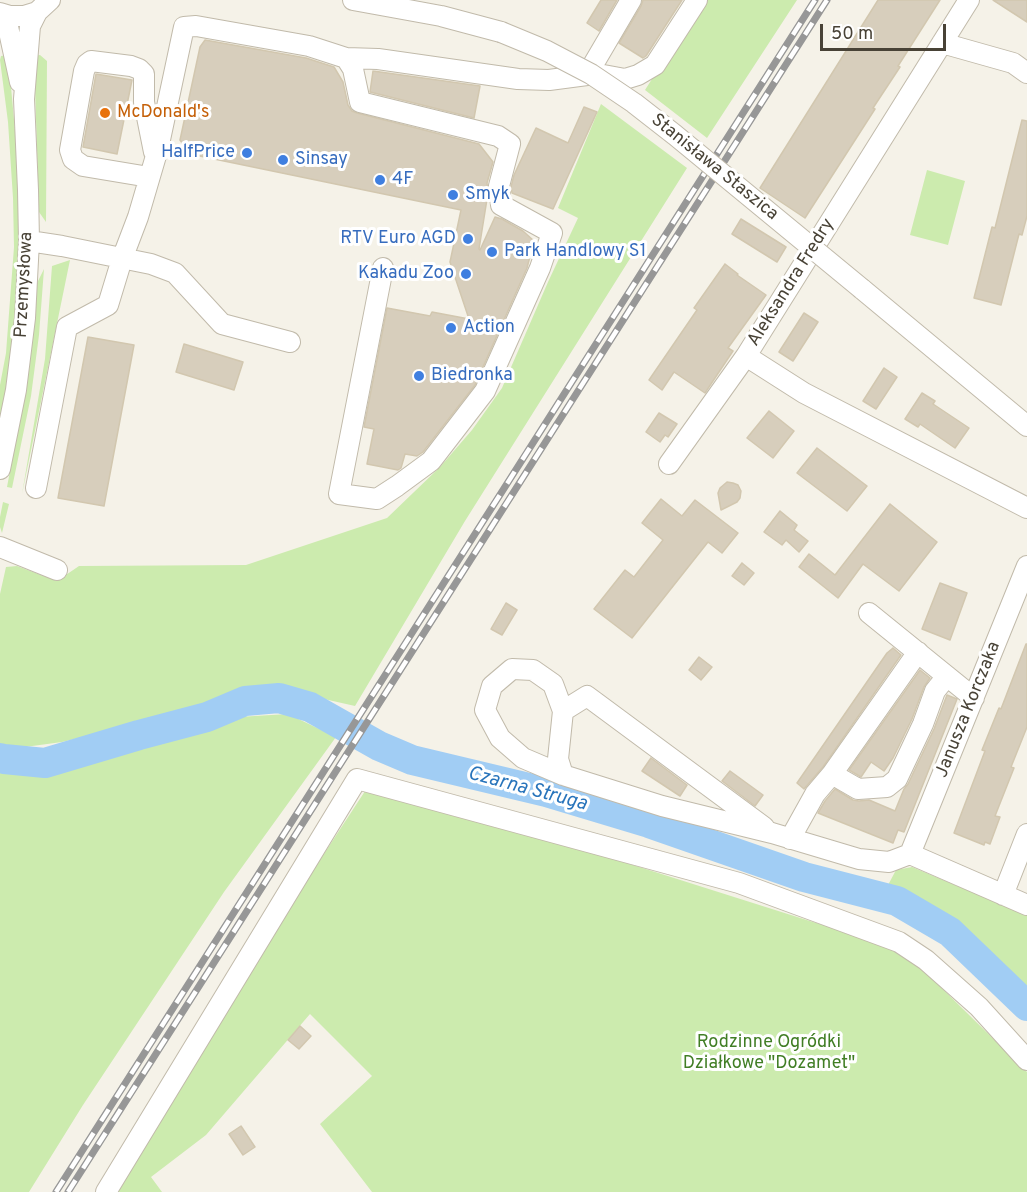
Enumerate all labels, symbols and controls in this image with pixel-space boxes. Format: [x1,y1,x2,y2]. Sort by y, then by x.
scale bar [823,12,949,50]
text: 50 m [831,23,873,46]
place label: McDonald's [117,102,209,124]
marker: McDonald's [98,106,112,120]
street label: Stanisława Staszica [646,110,782,226]
place label: HalfPrice [161,142,235,164]
marker: HalfPrice [240,146,254,160]
place label: Sinsay [295,149,348,171]
marker: Sinsay [276,153,290,167]
place label: 4F [392,169,413,191]
marker: 4F [373,173,387,187]
place label: Smyk [465,184,510,206]
marker: Smyk [446,188,460,202]
street label: Aleksandra Fredry [744,215,840,351]
place label: RTV Euro AGD [340,228,456,250]
street label: Przemysłowa [11,231,39,339]
marker: RTV Euro AGD [461,232,475,246]
place label: Park Handlowy S1 [504,241,646,263]
marker: Park Handlowy S1 [485,245,499,259]
place label: Kakadu Zoo [358,263,454,285]
marker: Kakadu Zoo [459,267,473,281]
place label: Action [463,317,515,339]
marker: Action [444,321,458,335]
place label: Biedronka [431,365,513,387]
marker: Biedronka [412,369,426,383]
street label: Janusza Korczaka [932,639,1006,781]
water label: Czarna Struga [465,763,589,817]
park label: Rodzinne Ogródki Działkowe "Dozamet" [683,1032,855,1074]

